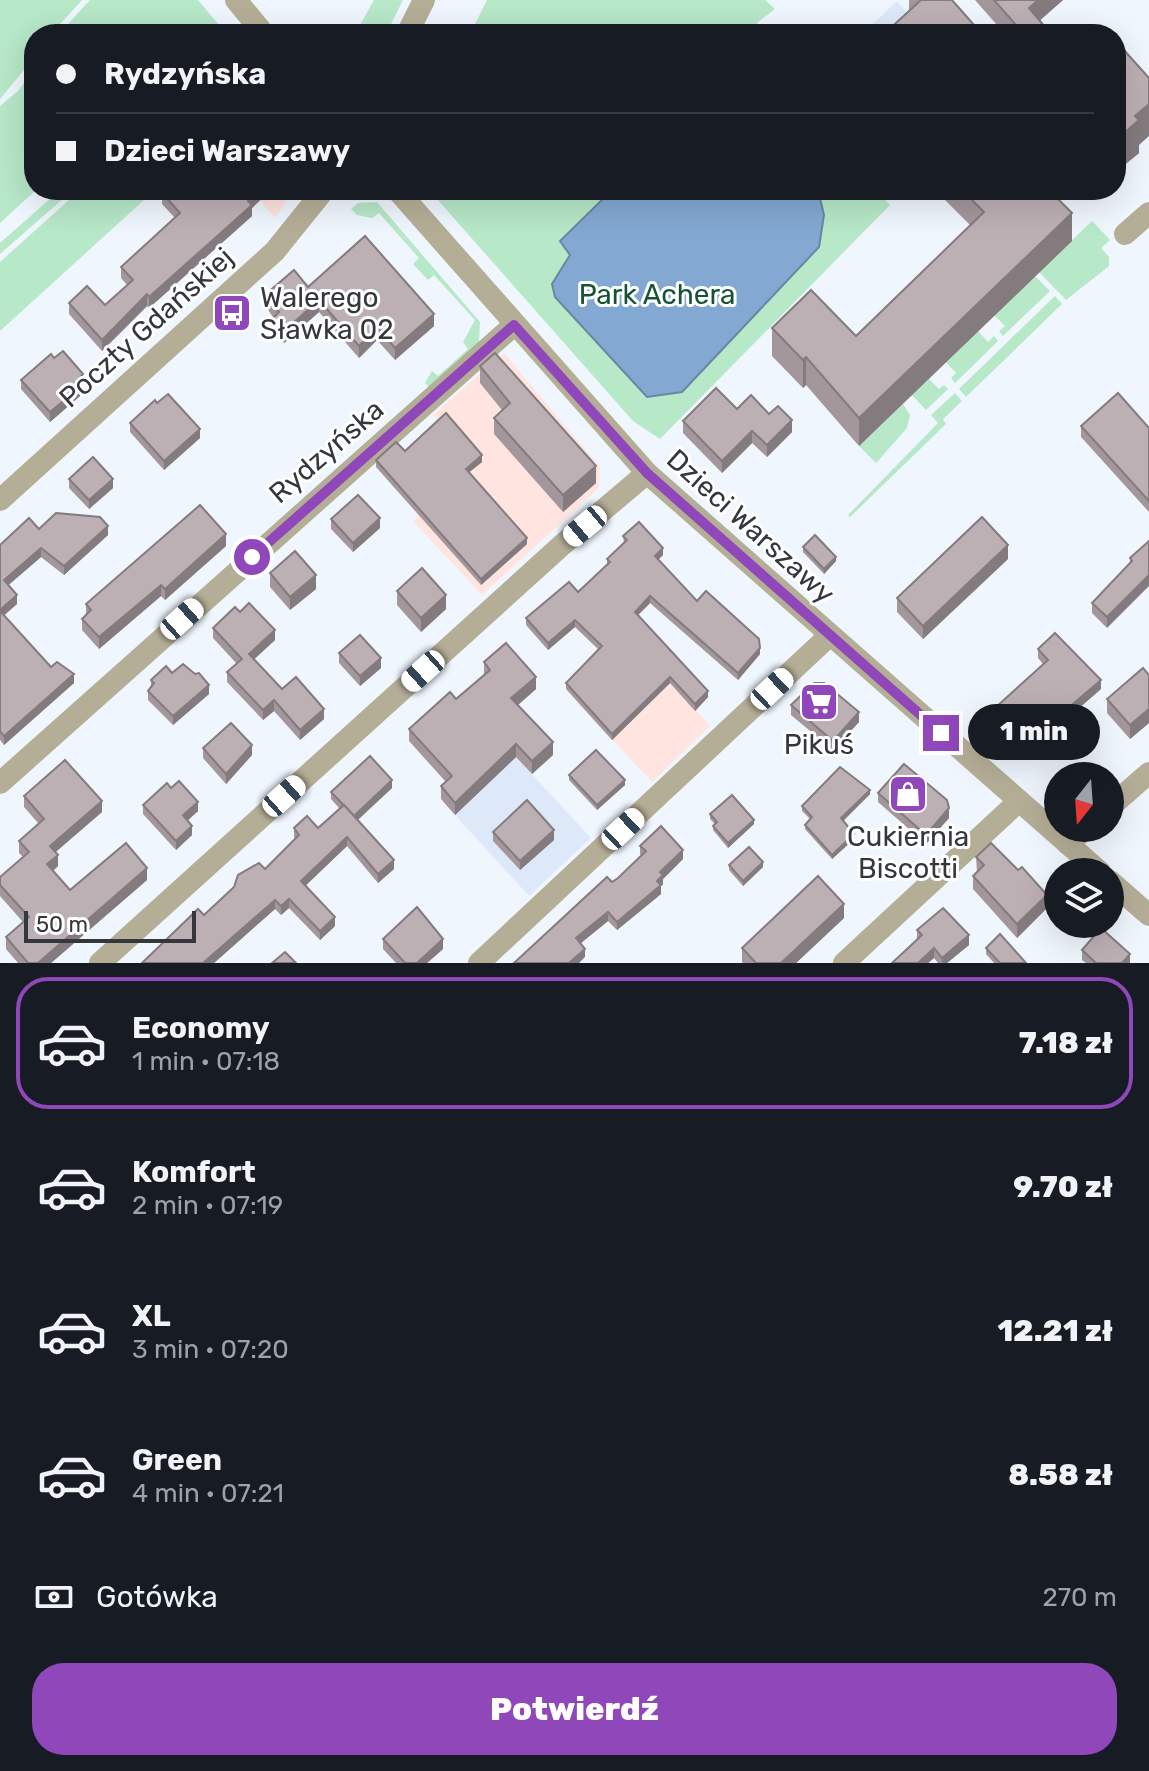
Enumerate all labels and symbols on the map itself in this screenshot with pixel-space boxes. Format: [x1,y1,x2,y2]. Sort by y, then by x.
street label: Poczty Gdańskiej [53,241,240,414]
park label: Park Achera [579,278,735,311]
place label: Walerego Sławka 02 [260,281,394,346]
bus stop icon: Walerego Sławka 02 [211,292,253,334]
street label: Rydzyńska [262,393,390,510]
street label: Dzieci Warszawy [660,442,841,610]
car [559,501,611,551]
route start [234,539,270,575]
car [156,594,208,644]
car [397,646,449,696]
car [746,664,798,714]
supermarket icon: Pikuś [798,681,840,723]
callout: 1 min [969,705,1101,761]
route end [923,715,959,751]
place label: Pikuś [784,728,854,761]
north arrow [1044,762,1124,842]
car [258,771,310,821]
shop icon: Cukiernia Biscotti [887,773,929,815]
car [597,804,649,854]
place label: Cukiernia Biscotti [847,820,969,885]
scale bar [24,907,196,943]

